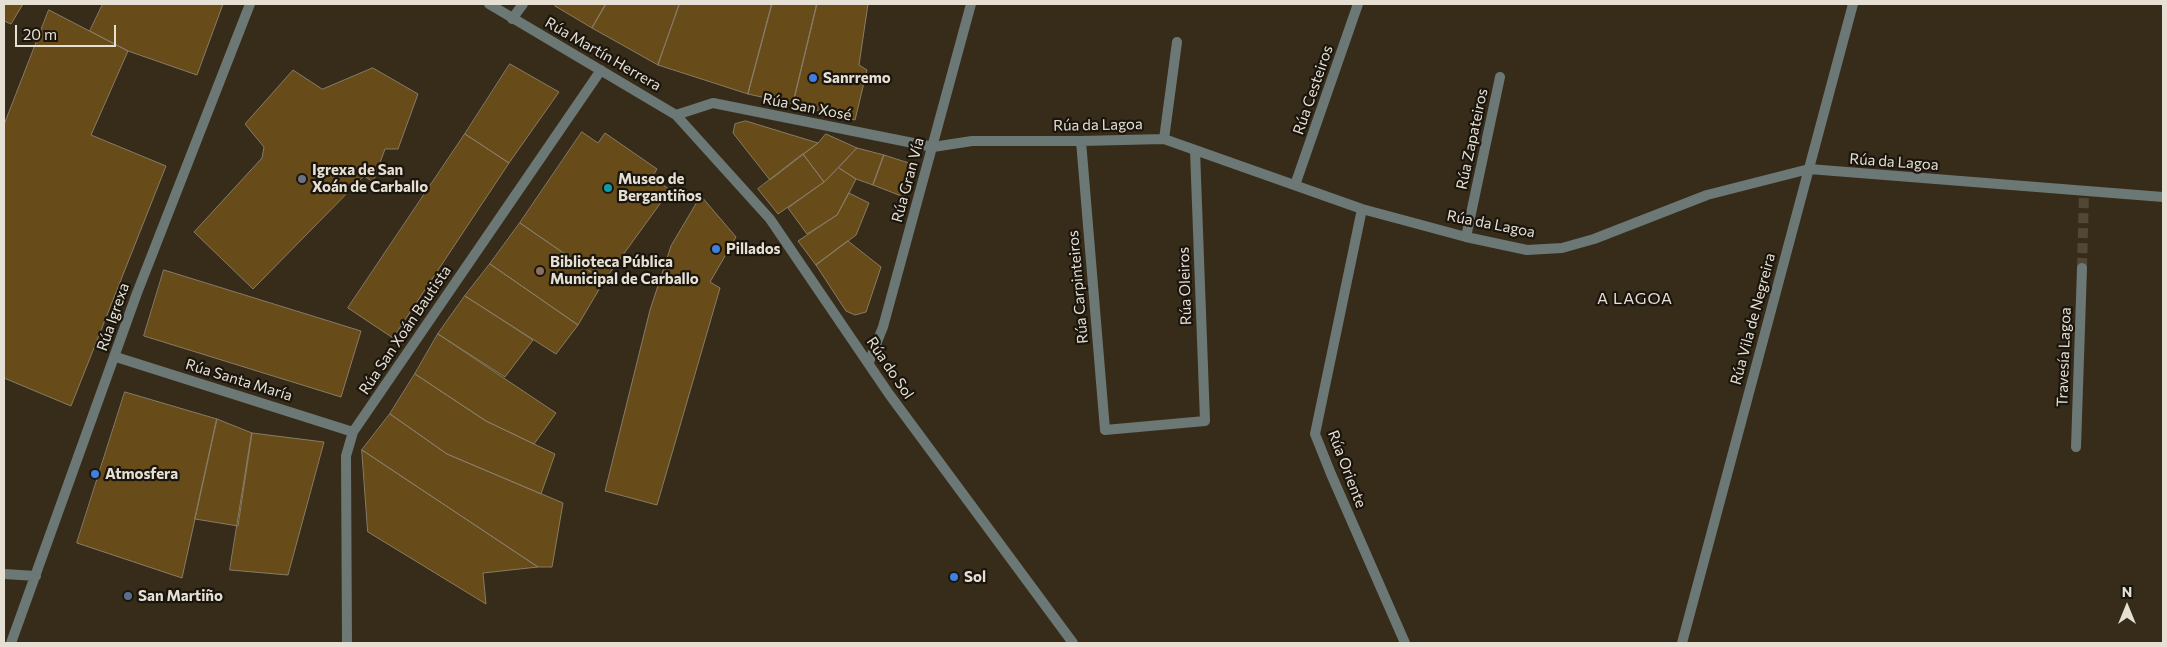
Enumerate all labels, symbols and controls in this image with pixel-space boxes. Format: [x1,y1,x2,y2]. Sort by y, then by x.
street label: Rúa Martín Herrera [542,13,664,95]
scale bar [18,15,119,47]
text: 20 m [23,25,57,43]
street label: Rúa Cesteiros [1289,43,1337,137]
place label: Sanrremo [823,69,891,87]
marker: Sanrremo [807,72,819,84]
street label: Rúa Zapateiros [1453,87,1491,191]
street label: Rúa San Xosé [761,90,853,124]
street label: Rúa da Lagoa [1053,115,1143,135]
street label: Rúa Gran Vía [888,136,928,224]
street label: Rúa da Lagoa [1849,150,1939,174]
place label: Igrexa de San Xoán de Carballo [312,161,428,196]
place label: Museo de Bergantiños [618,170,702,205]
marker: Igrexa de San Xoán de Carballo [296,173,308,185]
marker: Museo de Bergantiños [602,182,614,194]
street label: Rúa da Lagoa [1445,207,1537,241]
street label: Rúa Carpinteiros [1064,230,1092,344]
place label: Pillados [726,240,781,258]
marker: Pillados [710,243,722,255]
street label: Rúa Oleiros [1175,247,1195,325]
street label: Rúa Vila de Negreira [1727,251,1779,387]
place label: Biblioteca Pública Municipal de Carballo [550,253,699,288]
street label: Rúa San Xoán Bautista [355,262,455,398]
marker: Biblioteca Pública Municipal de Carballo [534,265,546,277]
street label: Rúa Igrexa [93,281,133,353]
district label: A LAGOA [1596,289,1674,309]
street label: Travesía Lagoa [2053,307,2075,407]
street label: Rúa do Sol [863,333,917,403]
street label: Rúa Santa María [183,355,295,405]
street label: Rúa Oriente [1324,428,1370,510]
place label: Atmosfera [105,465,178,483]
marker: Atmosfera [89,468,101,480]
place label: Sol [964,568,986,586]
marker: Sol [948,571,960,583]
north arrow [2102,582,2152,632]
text: N [2122,583,2132,600]
place label: San Martiño [138,587,223,605]
marker: San Martiño [122,590,134,602]

